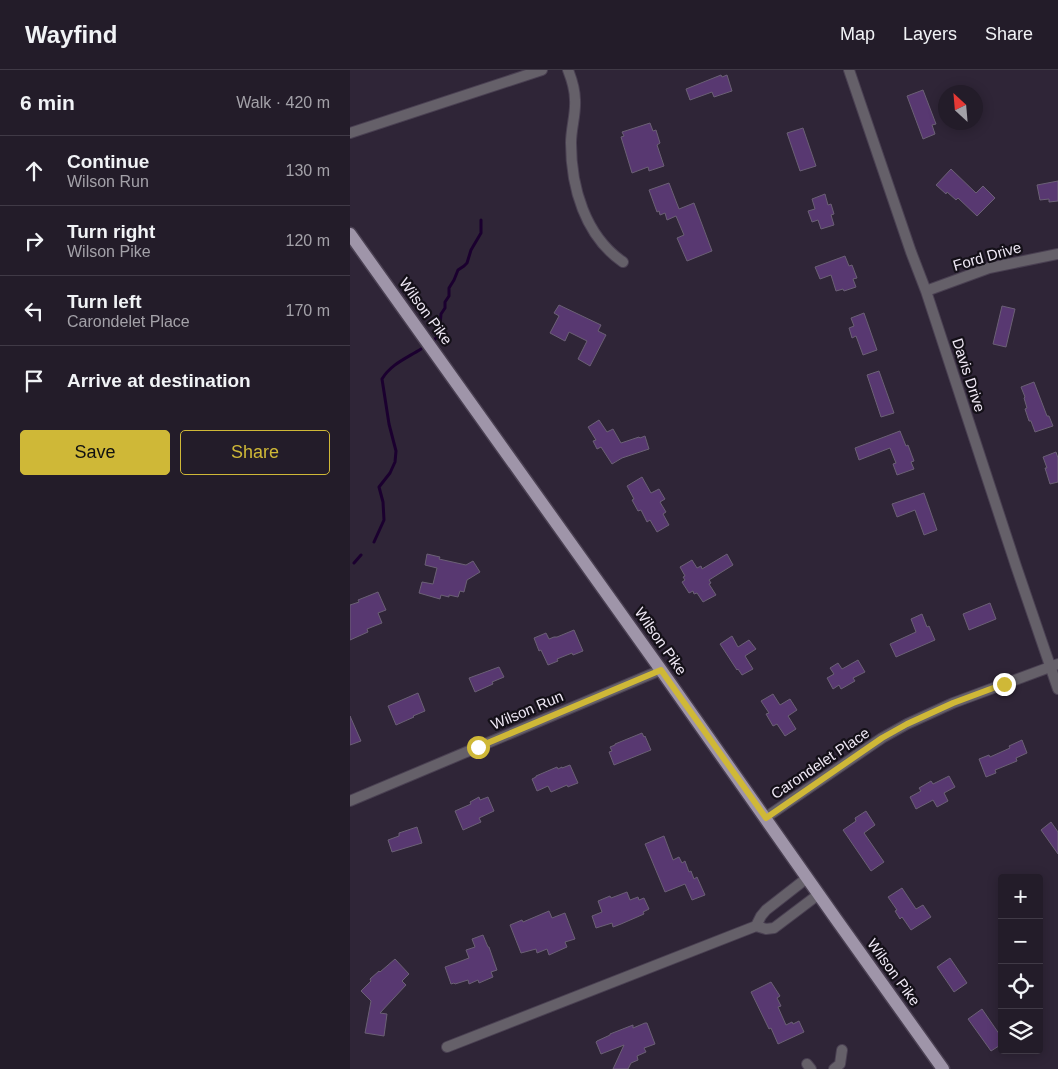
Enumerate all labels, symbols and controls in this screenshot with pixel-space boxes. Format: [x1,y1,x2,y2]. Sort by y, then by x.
text: Wayfind [25,21,117,48]
text: Map [840,24,875,44]
text: Layers [903,24,957,44]
text: Share [985,24,1033,44]
north arrow [938,85,983,130]
text: 6 min [20,91,75,114]
text: Walk · 420 m [236,94,330,111]
text: Continue [67,151,149,172]
icon: ahead [20,157,48,185]
text: 130 m [286,162,330,179]
text: Wilson Run [67,173,149,190]
text: Turn right [67,221,155,242]
icon: right [20,227,48,255]
text: 120 m [286,232,330,249]
street label: Ford Drive [951,238,1023,274]
text: Wilson Pike [67,243,151,260]
street label: Wilson Pike [396,274,456,348]
text: Turn left [67,291,142,312]
icon: left [20,297,48,325]
text: 170 m [286,302,330,319]
text: Carondelet Place [67,313,190,330]
street label: Davis Drive [949,336,989,414]
icon: arrive [20,367,48,395]
text: Arrive at destination [67,370,251,391]
button: Save [20,430,170,475]
button: Share [180,430,330,475]
street label: Wilson Pike [632,604,690,678]
route end [993,673,1016,696]
street label: Wilson Run [488,687,566,733]
street label: Carondelet Place [768,724,872,802]
route start [467,736,490,759]
map controls [998,874,1043,1054]
button: + [998,874,1043,919]
button: − [998,919,1043,964]
street label: Wilson Pike [864,935,924,1009]
button: locate [998,964,1043,1009]
button: layers [998,1009,1043,1054]

